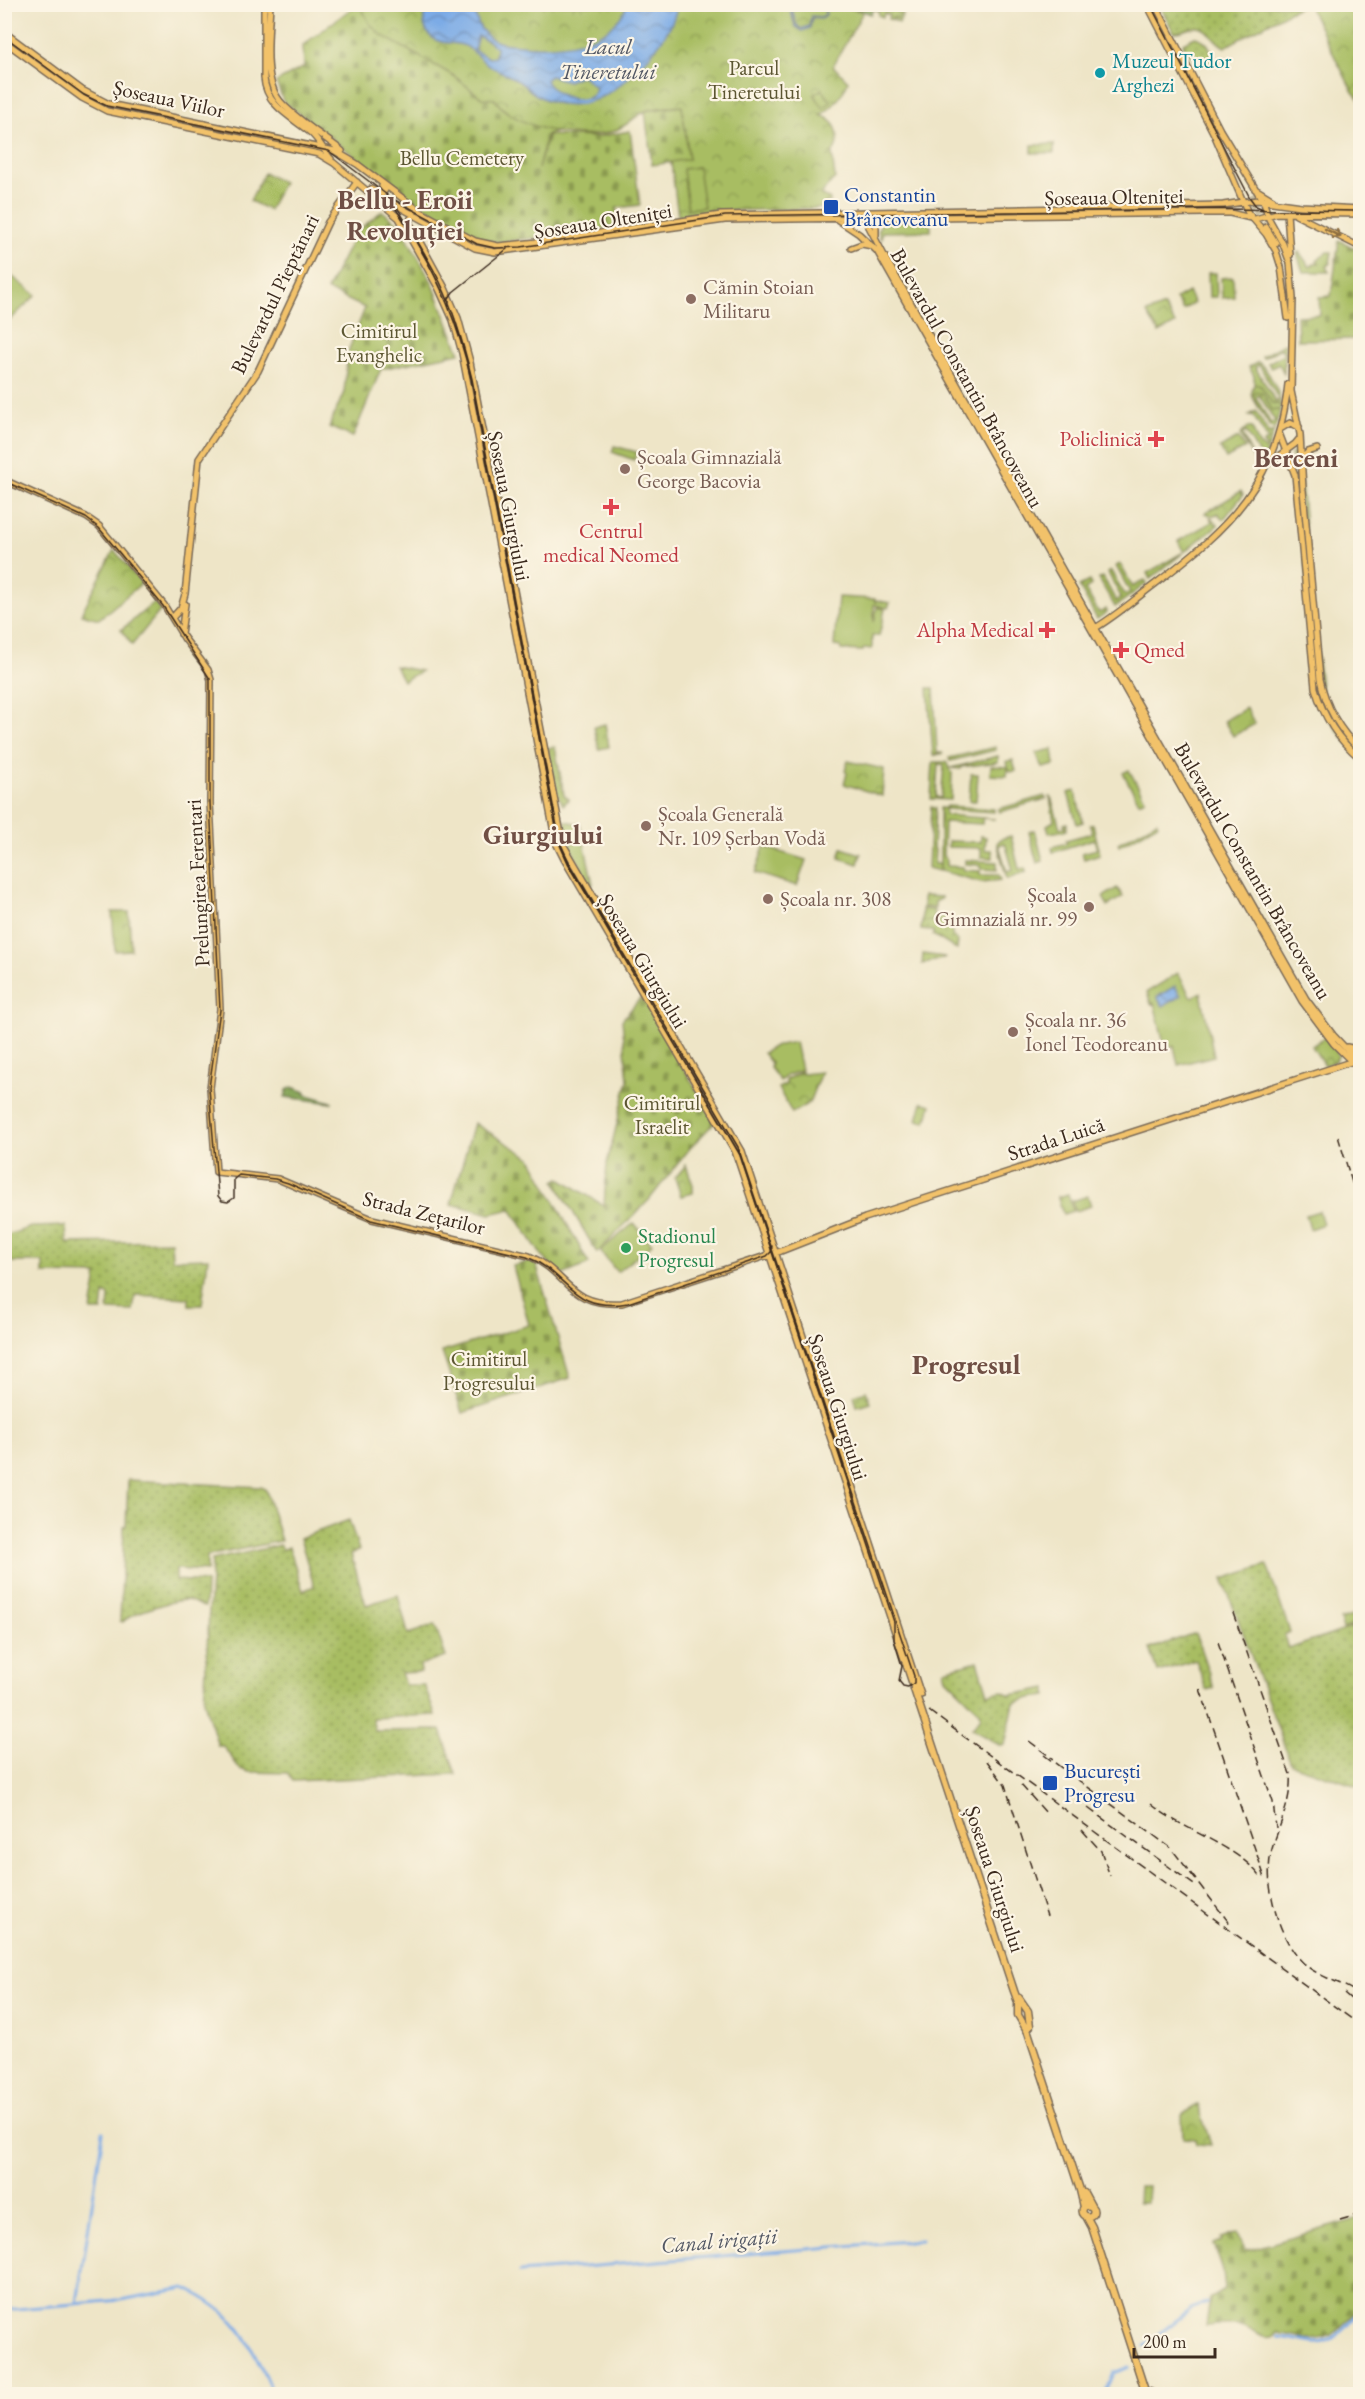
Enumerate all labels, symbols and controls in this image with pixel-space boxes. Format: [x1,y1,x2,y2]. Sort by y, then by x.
water label: Lacul Tineretului [560,32,657,86]
place label: Muzeul Tudor Arghezi [1111,47,1232,98]
park label: Parcul Tineretului [708,54,800,105]
marker: Muzeul Tudor Arghezi [1093,66,1107,80]
street label: Șoseaua Viilor [111,73,227,124]
park label: Bellu Cemetery [400,144,525,171]
place label: Constantin Brâncoveanu [844,181,948,232]
district label: Bellu - Eroii Revoluției [337,182,473,248]
street label: Șoseaua Olteniței [1044,182,1184,211]
street label: Șoseaua Olteniței [532,196,674,245]
marker: Constantin Brâncoveanu [822,198,840,216]
street label: Bulevardul Pieptănari [224,210,325,378]
one-way arrow [1323,227,1341,239]
street label: Bulevardul Constantin Brâncoveanu [885,243,1050,512]
place label: Cămin Stoian Militaru [703,273,814,324]
marker: Cămin Stoian Militaru [684,292,698,306]
park label: Cimitirul Evanghelic [336,317,422,368]
place label: Policlinică [1060,425,1143,452]
street label: Șoseaua Giurgiului [482,429,537,583]
marker: Policlinică [1147,430,1165,448]
district label: Berceni [1254,440,1338,475]
place label: Școala Gimnazială George Bacovia [637,443,782,494]
marker: Școala Gimnazială George Bacovia [618,462,632,476]
marker: Centrul medical Neomed [602,498,620,516]
place label: Centrul medical Neomed [543,517,679,568]
place label: Alpha Medical [916,616,1034,643]
marker: Alpha Medical [1038,621,1056,639]
place label: Qmed [1134,636,1185,664]
marker: Qmed [1112,641,1130,659]
street label: Bulevardul Constantin Brâncoveanu [1169,737,1338,1004]
street label: Prelungirea Ferentari [180,799,215,968]
place label: Școala Generală Nr. 109 Șerban Vodă [658,800,826,851]
district label: Giurgiului [483,817,603,852]
marker: Școala Generală Nr. 109 Șerban Vodă [639,819,653,833]
place label: Școala Gimnazială nr. 99 [935,881,1078,932]
place label: Școala nr. 308 [780,885,891,912]
street label: Șoseaua Giurgiului [593,889,694,1033]
marker: Școala nr. 308 [761,892,775,906]
marker: Școala Gimnazială nr. 99 [1082,900,1096,914]
place label: Școala nr. 36 Ionel Teodoreanu [1025,1006,1168,1057]
marker: Școala nr. 36 Ionel Teodoreanu [1006,1025,1020,1039]
park label: Cimitirul Israelit [624,1089,700,1140]
street label: Strada Luică [1004,1110,1108,1167]
street label: Strada Zețarilor [360,1184,488,1241]
place label: Stadionul Progresul [638,1222,716,1273]
marker: Stadionul Progresul [619,1241,633,1255]
street label: Șoseaua Giurgiului [802,1330,875,1483]
park label: Cimitirul Progresului [443,1345,535,1396]
district label: Progresul [912,1347,1021,1382]
place label: București Progresu [1064,1757,1141,1808]
marker: București Progresu [1041,1774,1059,1792]
street label: Șoseaua Giurgiului [959,1802,1032,1955]
water label: Canal irigații [660,2221,780,2260]
scale bar [1134,2321,1215,2359]
text: 200 m [1143,2330,1187,2353]

